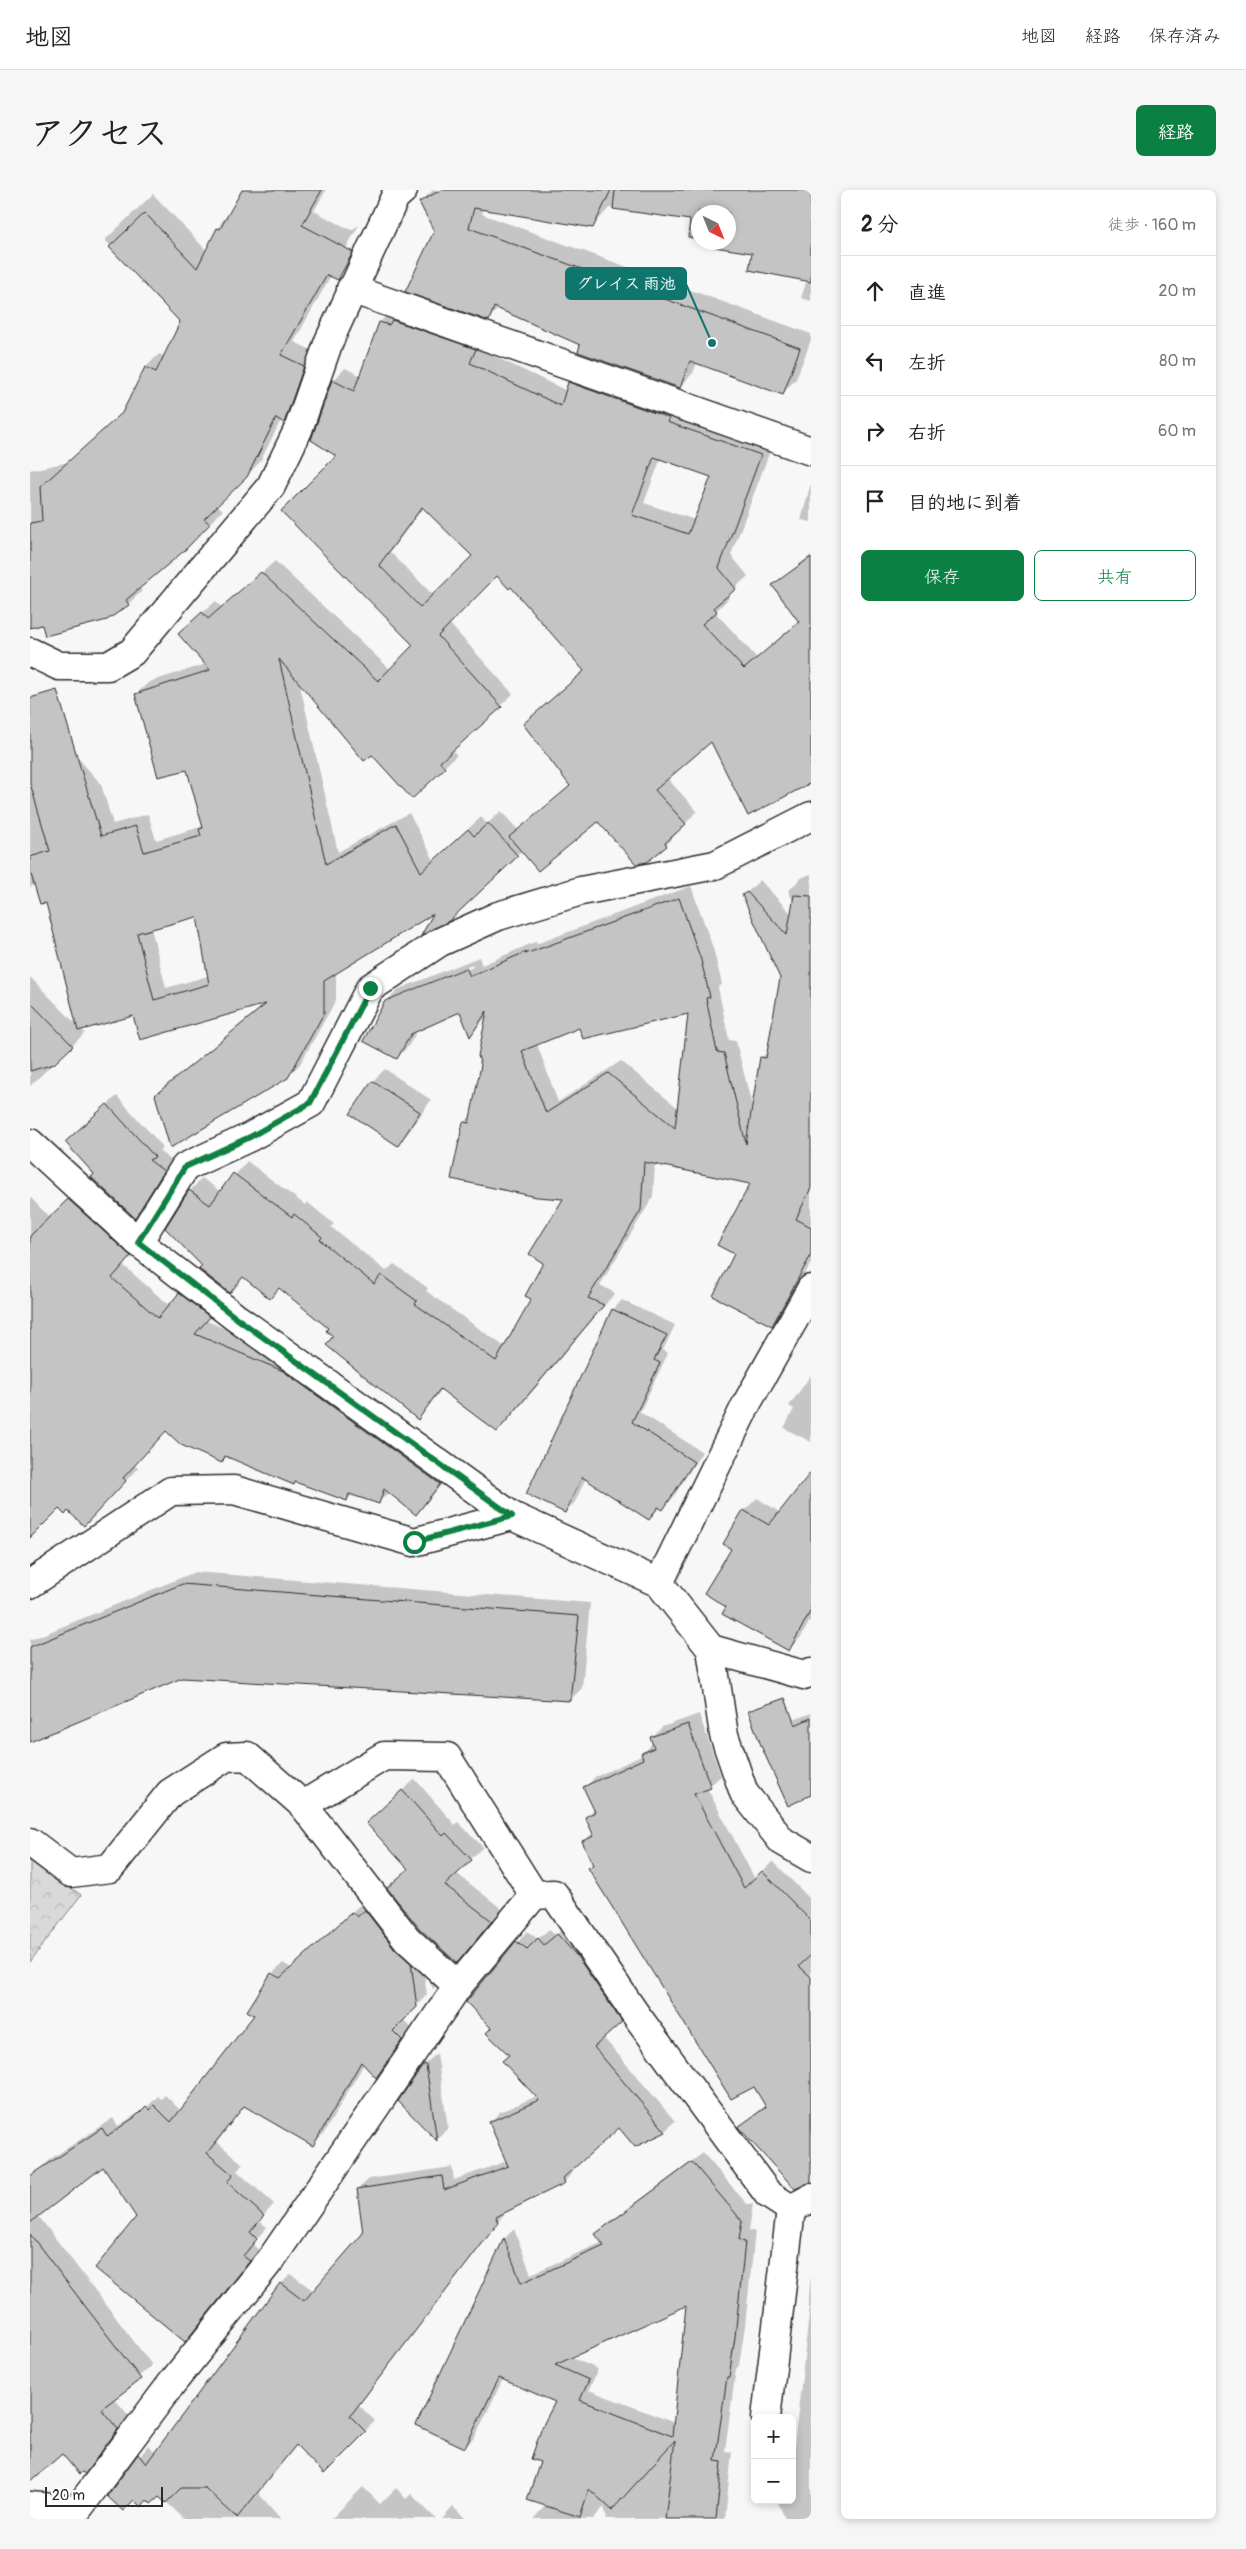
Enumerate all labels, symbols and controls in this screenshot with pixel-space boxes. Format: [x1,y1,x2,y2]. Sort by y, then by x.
text: 地図 [25,23,73,52]
text: 地図 [1021,25,1057,48]
text: 経路 [1085,25,1121,48]
text: 保存済み [1149,25,1221,48]
button: 経路 [1136,105,1216,156]
text: アクセス [30,112,168,156]
north arrow [691,205,736,250]
text: 2 分 [861,211,898,238]
text: 徒歩 · 160 m [1108,215,1196,235]
callout: グレイス 雨池 [566,268,686,299]
text: グレイス 雨池 [577,274,675,294]
icon: ahead [861,277,889,305]
text: 直進 [908,281,946,305]
text: 20 m [1158,281,1196,301]
icon: left [861,347,889,375]
text: 左折 [908,351,946,375]
text: 80 m [1159,351,1196,371]
icon: right [861,417,889,445]
text: 右折 [908,421,946,445]
text: 60 m [1158,421,1196,441]
icon: arrive [861,487,889,515]
text: 目的地に到着 [908,491,1022,515]
button: 保存 [861,550,1024,601]
button: 共有 [1034,550,1196,601]
route end [359,977,382,1000]
route start [403,1531,426,1554]
map controls [751,2414,796,2504]
button: + [751,2414,796,2459]
button: − [751,2459,796,2504]
scale bar [45,2484,162,2507]
text: 20 m [52,2487,85,2504]

